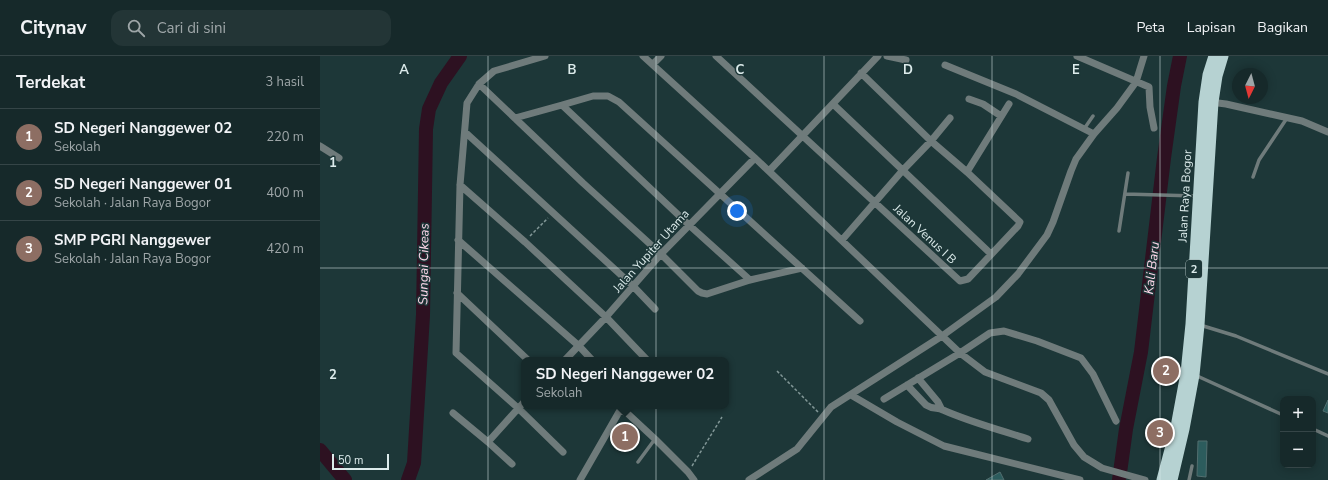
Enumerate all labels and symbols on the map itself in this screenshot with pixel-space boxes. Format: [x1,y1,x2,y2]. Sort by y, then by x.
text: A [399,61,409,79]
text: B [568,61,577,79]
text: C [736,61,745,79]
text: D [903,61,913,79]
text: E [1072,61,1080,79]
north arrow [1232,68,1268,104]
street label: Jalan Raya Bogor [1175,149,1195,244]
text: 1 [329,154,337,172]
street label: Jalan Venus I B [889,200,960,267]
your location [727,201,747,221]
street label: Jalan Yupiter Utama [609,206,693,297]
water label: Sungai Cikeas [414,223,434,305]
water label: Kali Baru [1140,241,1164,295]
road number: 2 [1186,260,1202,278]
pin: 2 [1153,356,1179,386]
text: 2 [329,366,337,384]
pin: 3 [1147,418,1173,448]
pin: 1 [612,422,638,452]
scale bar [332,452,389,471]

